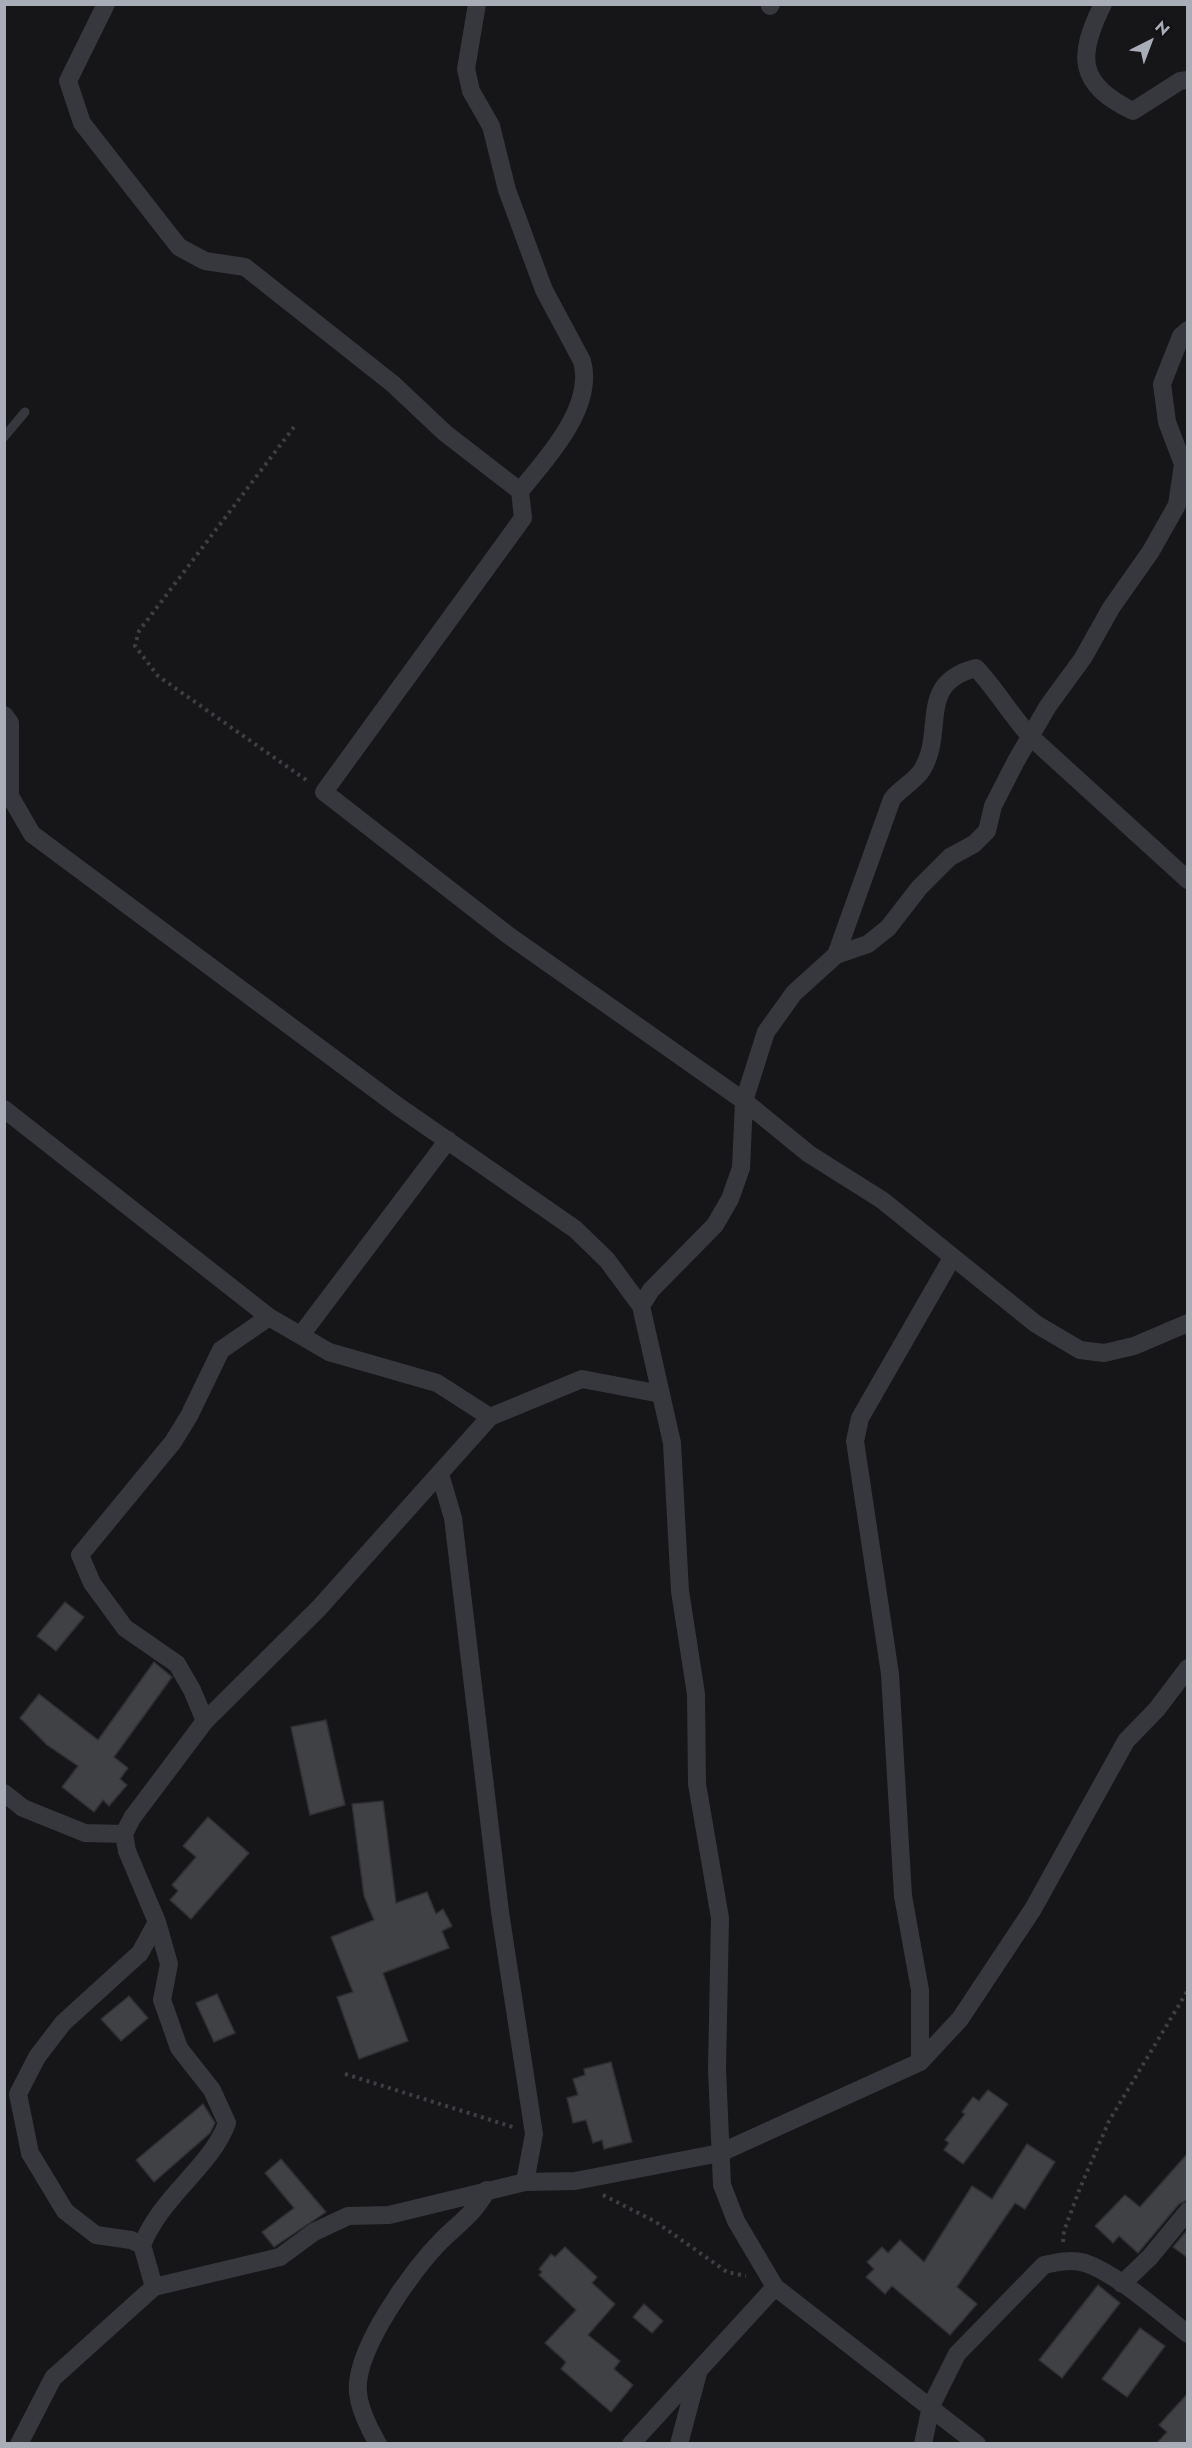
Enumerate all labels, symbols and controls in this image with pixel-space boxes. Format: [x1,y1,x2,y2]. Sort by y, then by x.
north arrow [1120,12,1180,72]
text: N [1150,15,1175,41]

